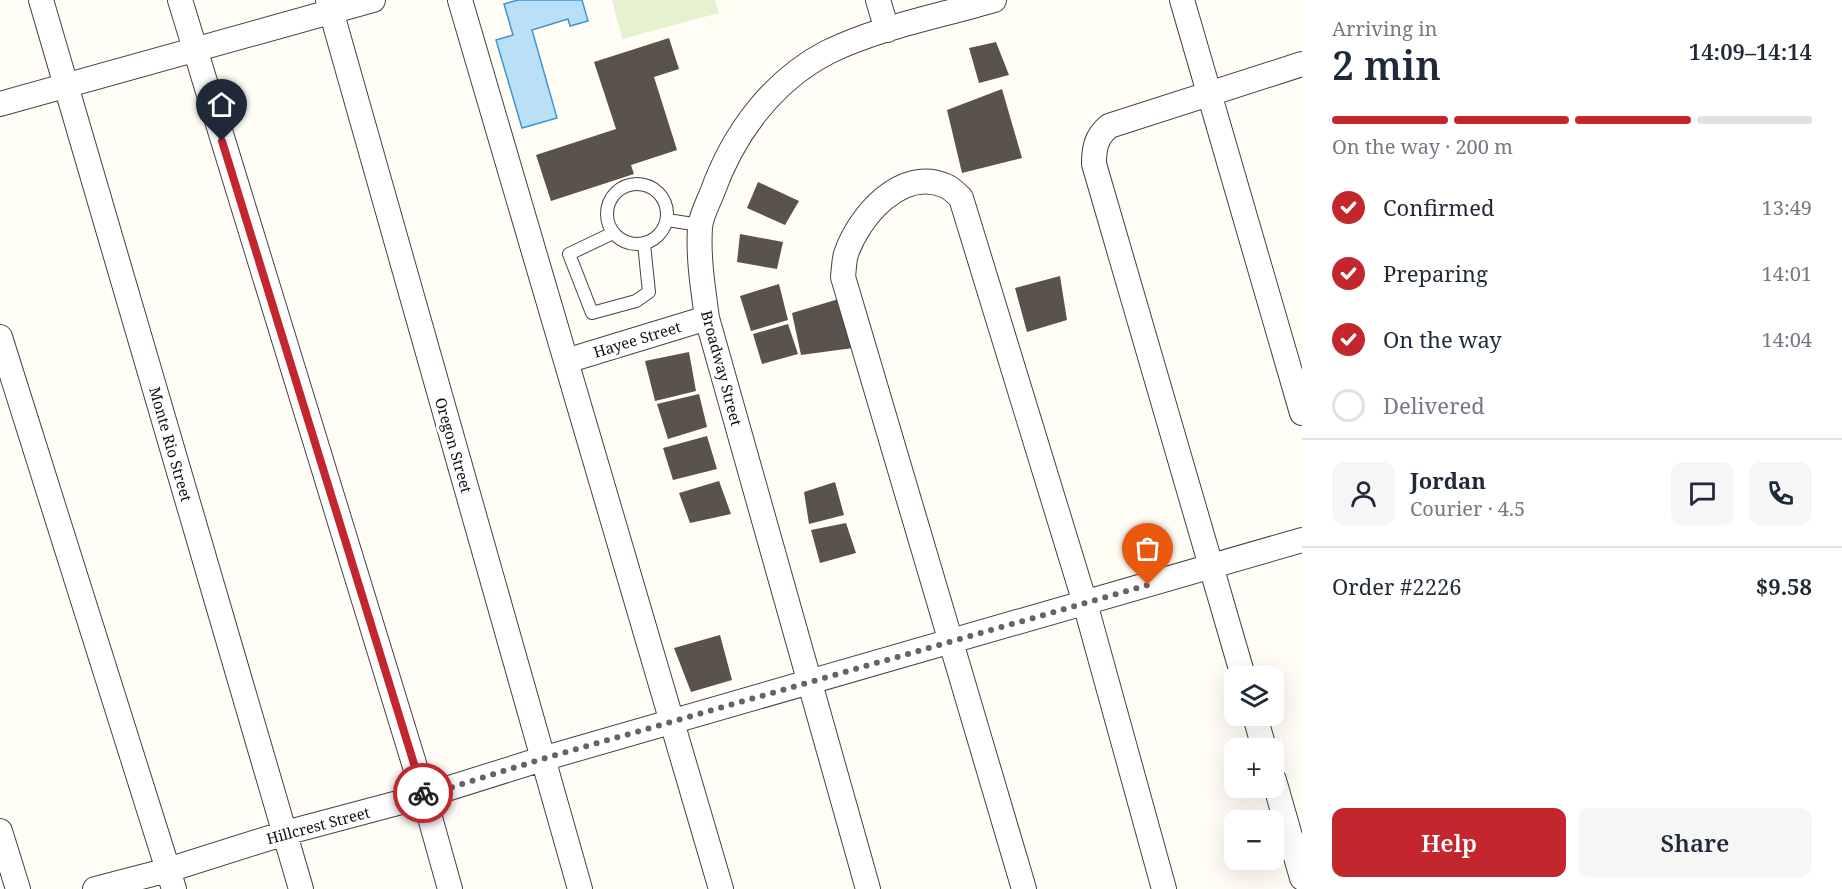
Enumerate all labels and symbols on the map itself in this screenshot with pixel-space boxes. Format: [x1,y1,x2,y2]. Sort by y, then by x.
pin [196,79,247,141]
street label: Broadway Street [697,308,747,428]
street label: Hayee Street [591,316,683,362]
street label: Monte Rio Street [145,384,197,504]
street label: Oregon Street [431,395,477,495]
pin [1122,523,1173,585]
courier [393,763,453,823]
street label: Hillcrest Street [264,802,372,848]

